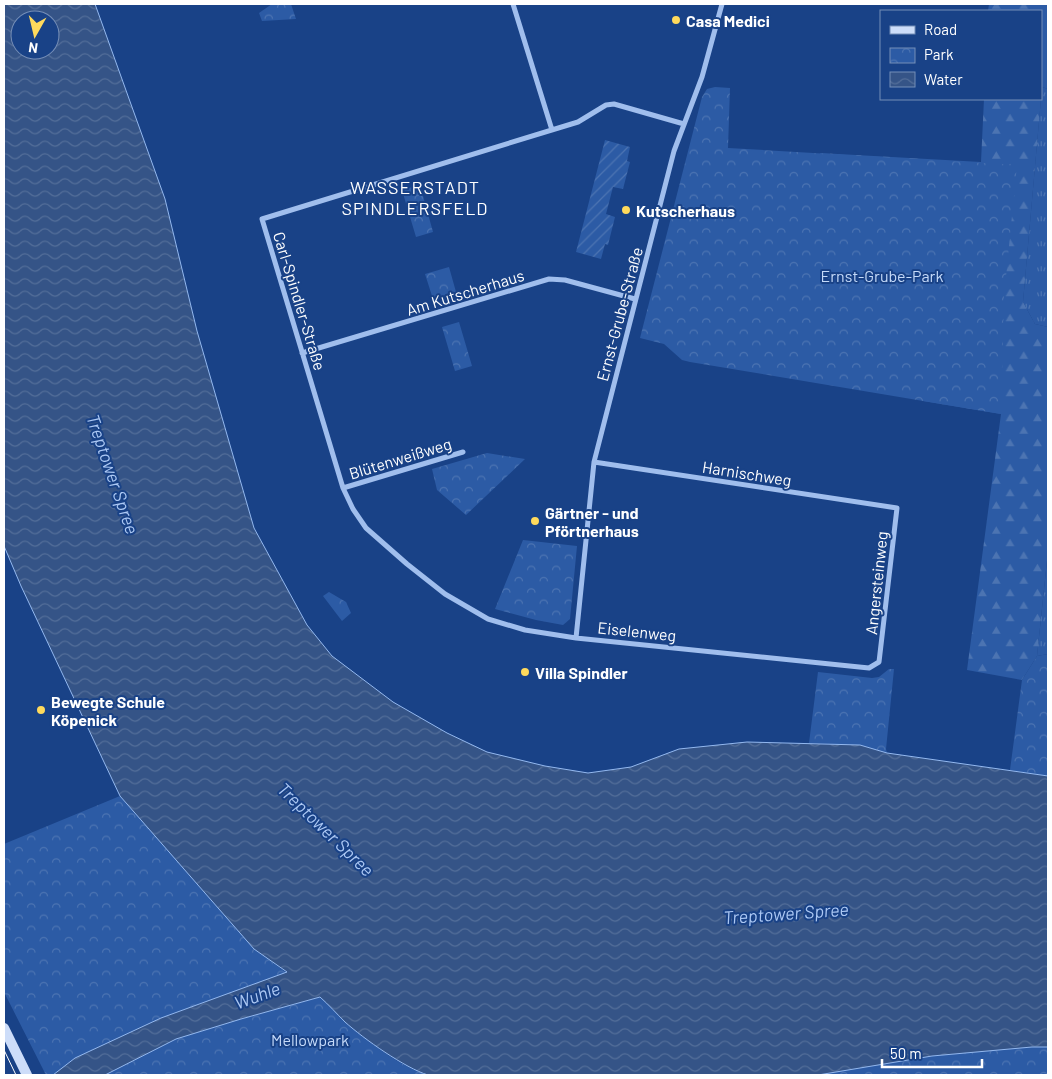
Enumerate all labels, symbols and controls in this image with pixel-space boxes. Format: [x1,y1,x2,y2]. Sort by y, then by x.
north arrow [10,10,60,60]
legend [880,10,1042,100]
place label: Casa Medici [686,11,770,30]
marker: Casa Medici [670,14,682,26]
text: Road [924,20,957,38]
text: N [27,39,39,57]
text: Park [924,45,954,63]
text: Water [924,70,963,88]
district label: WASSERSTADT SPINDLERSFELD [342,176,488,219]
place label: Kutscherhaus [636,201,735,220]
marker: Kutscherhaus [620,204,632,216]
street label: Carl-Spindler-Straße [270,229,330,373]
street label: Ernst-Grube-Straße [592,245,646,383]
street label: Am Kutscherhaus [404,265,526,319]
park label: Ernst-Grube-Park [821,266,943,285]
water label: Treptower Spree [82,411,144,537]
street label: Blütenweißweg [347,433,453,483]
street label: Harnischweg [701,457,793,489]
place label: Gärtner - und Pförtnerhaus [545,503,639,540]
marker: Gärtner - und Pförtnerhaus [529,515,541,527]
street label: Angersteinweg [861,530,891,636]
street label: Eiselenweg [597,617,677,645]
place label: Villa Spindler [535,663,628,682]
marker: Villa Spindler [519,666,531,678]
place label: Bewegte Schule Köpenick [51,692,165,729]
marker: Bewegte Schule Köpenick [35,704,47,716]
water label: Treptower Spree [273,777,379,881]
water label: Treptower Spree [723,898,849,928]
water label: Wuhle [231,977,283,1013]
park label: Mellowpark [271,1030,349,1049]
scale bar [882,1036,982,1068]
text: 50 m [890,1044,922,1062]

